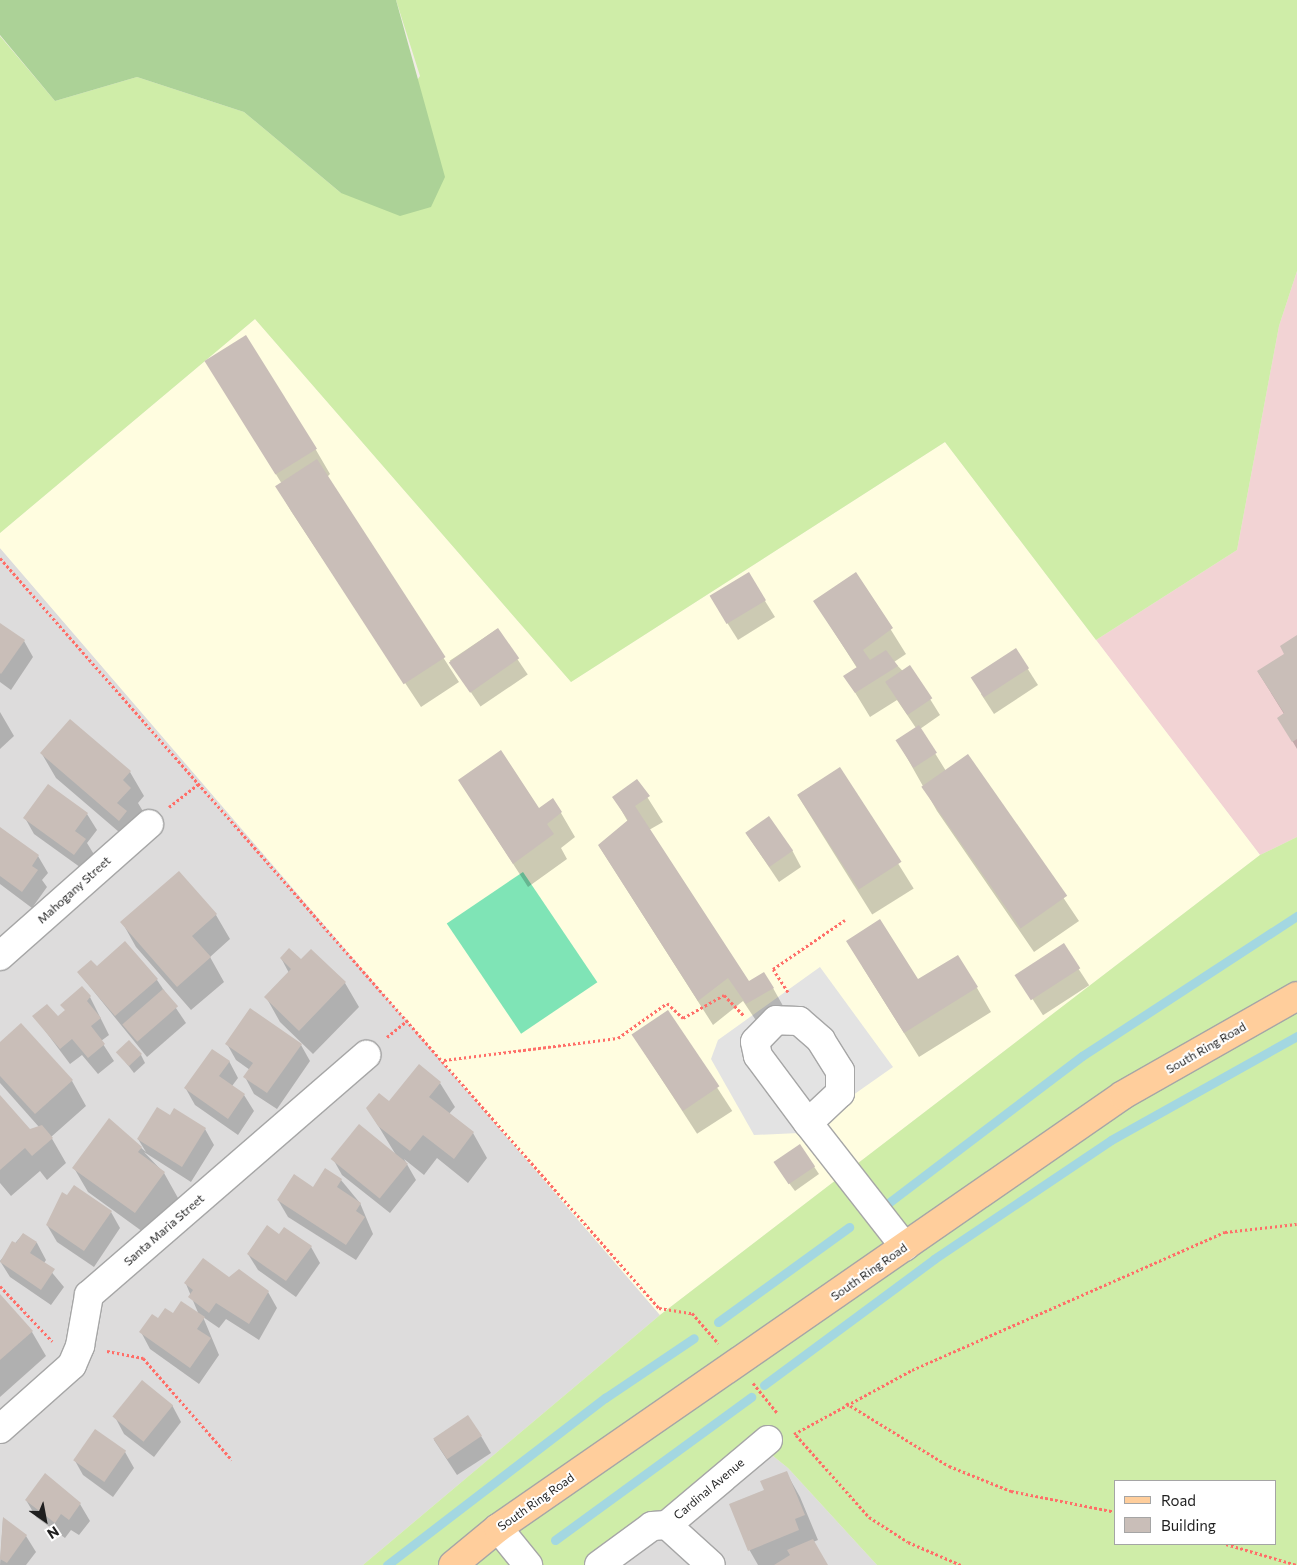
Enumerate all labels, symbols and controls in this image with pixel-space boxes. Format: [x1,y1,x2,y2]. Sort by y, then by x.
street label: Mahogany Street [34,853,114,927]
street label: South Ring Road [1164,1019,1248,1077]
street label: Santa Maria Street [121,1191,207,1269]
street label: South Ring Road [828,1240,910,1304]
street label: Cardinal Avenue [671,1455,747,1523]
street label: South Ring Road [495,1470,577,1534]
legend [1114,1480,1277,1545]
text: Road [1161,1491,1196,1509]
north arrow [20,1495,70,1545]
text: Building [1161,1516,1216,1534]
text: N [44,1523,62,1543]

